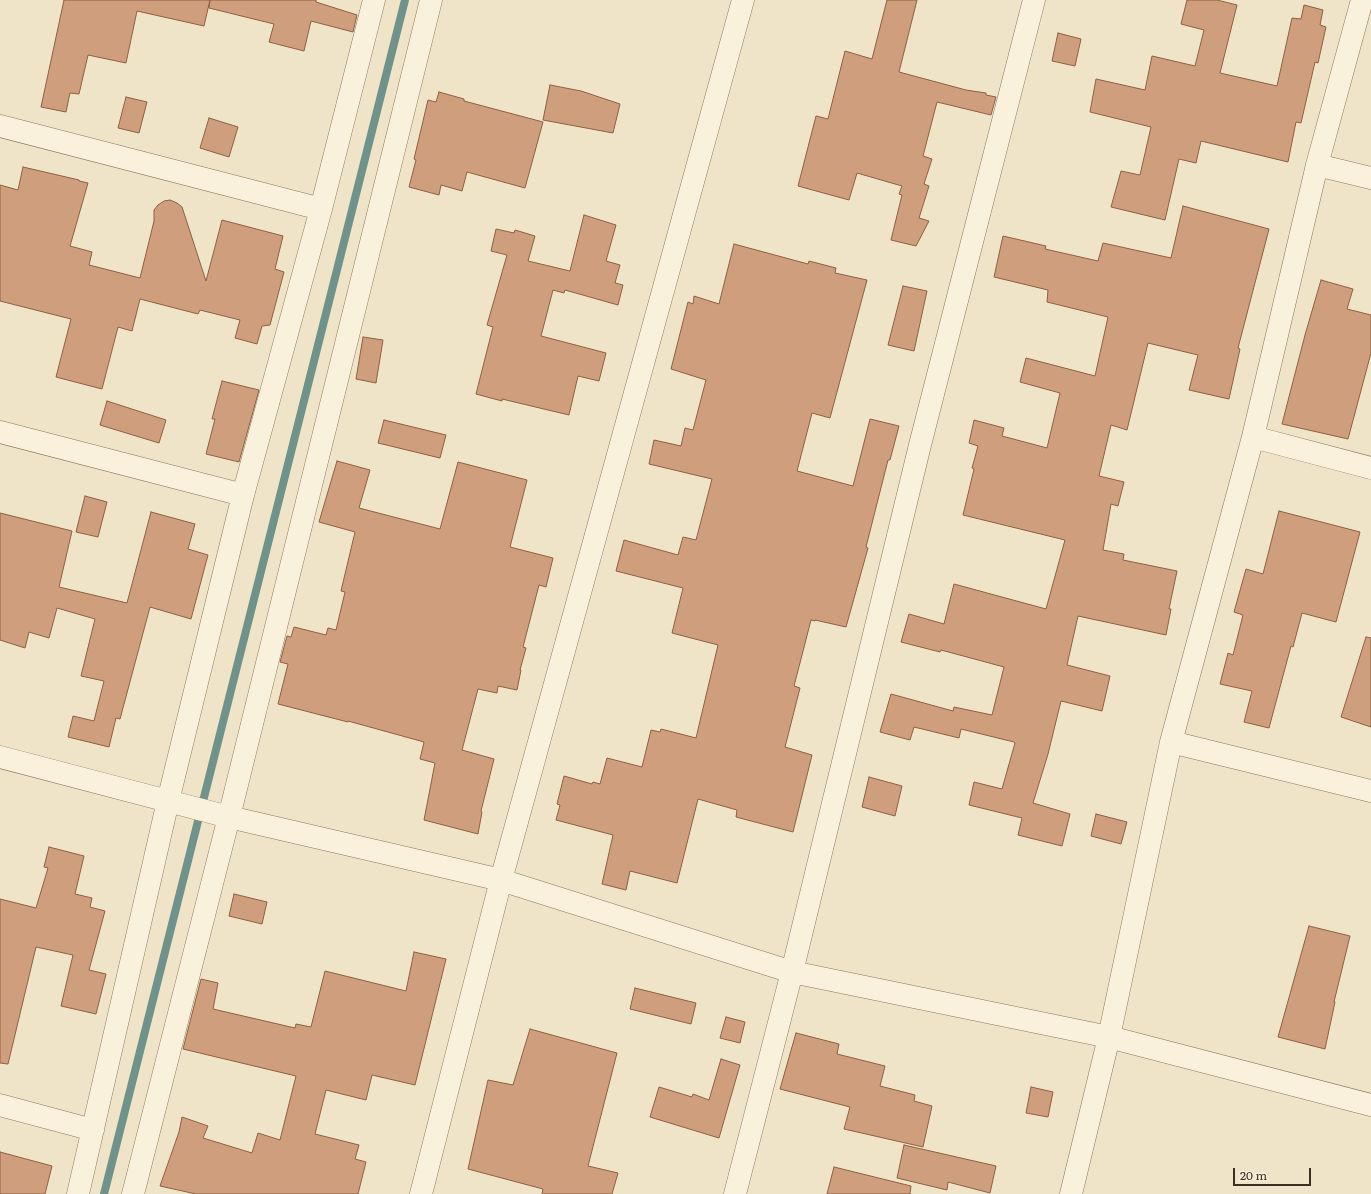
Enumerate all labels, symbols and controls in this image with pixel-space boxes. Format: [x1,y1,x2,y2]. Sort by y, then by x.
scale bar [1235,1160,1313,1186]
text: 20 m [1240,1166,1267,1184]

